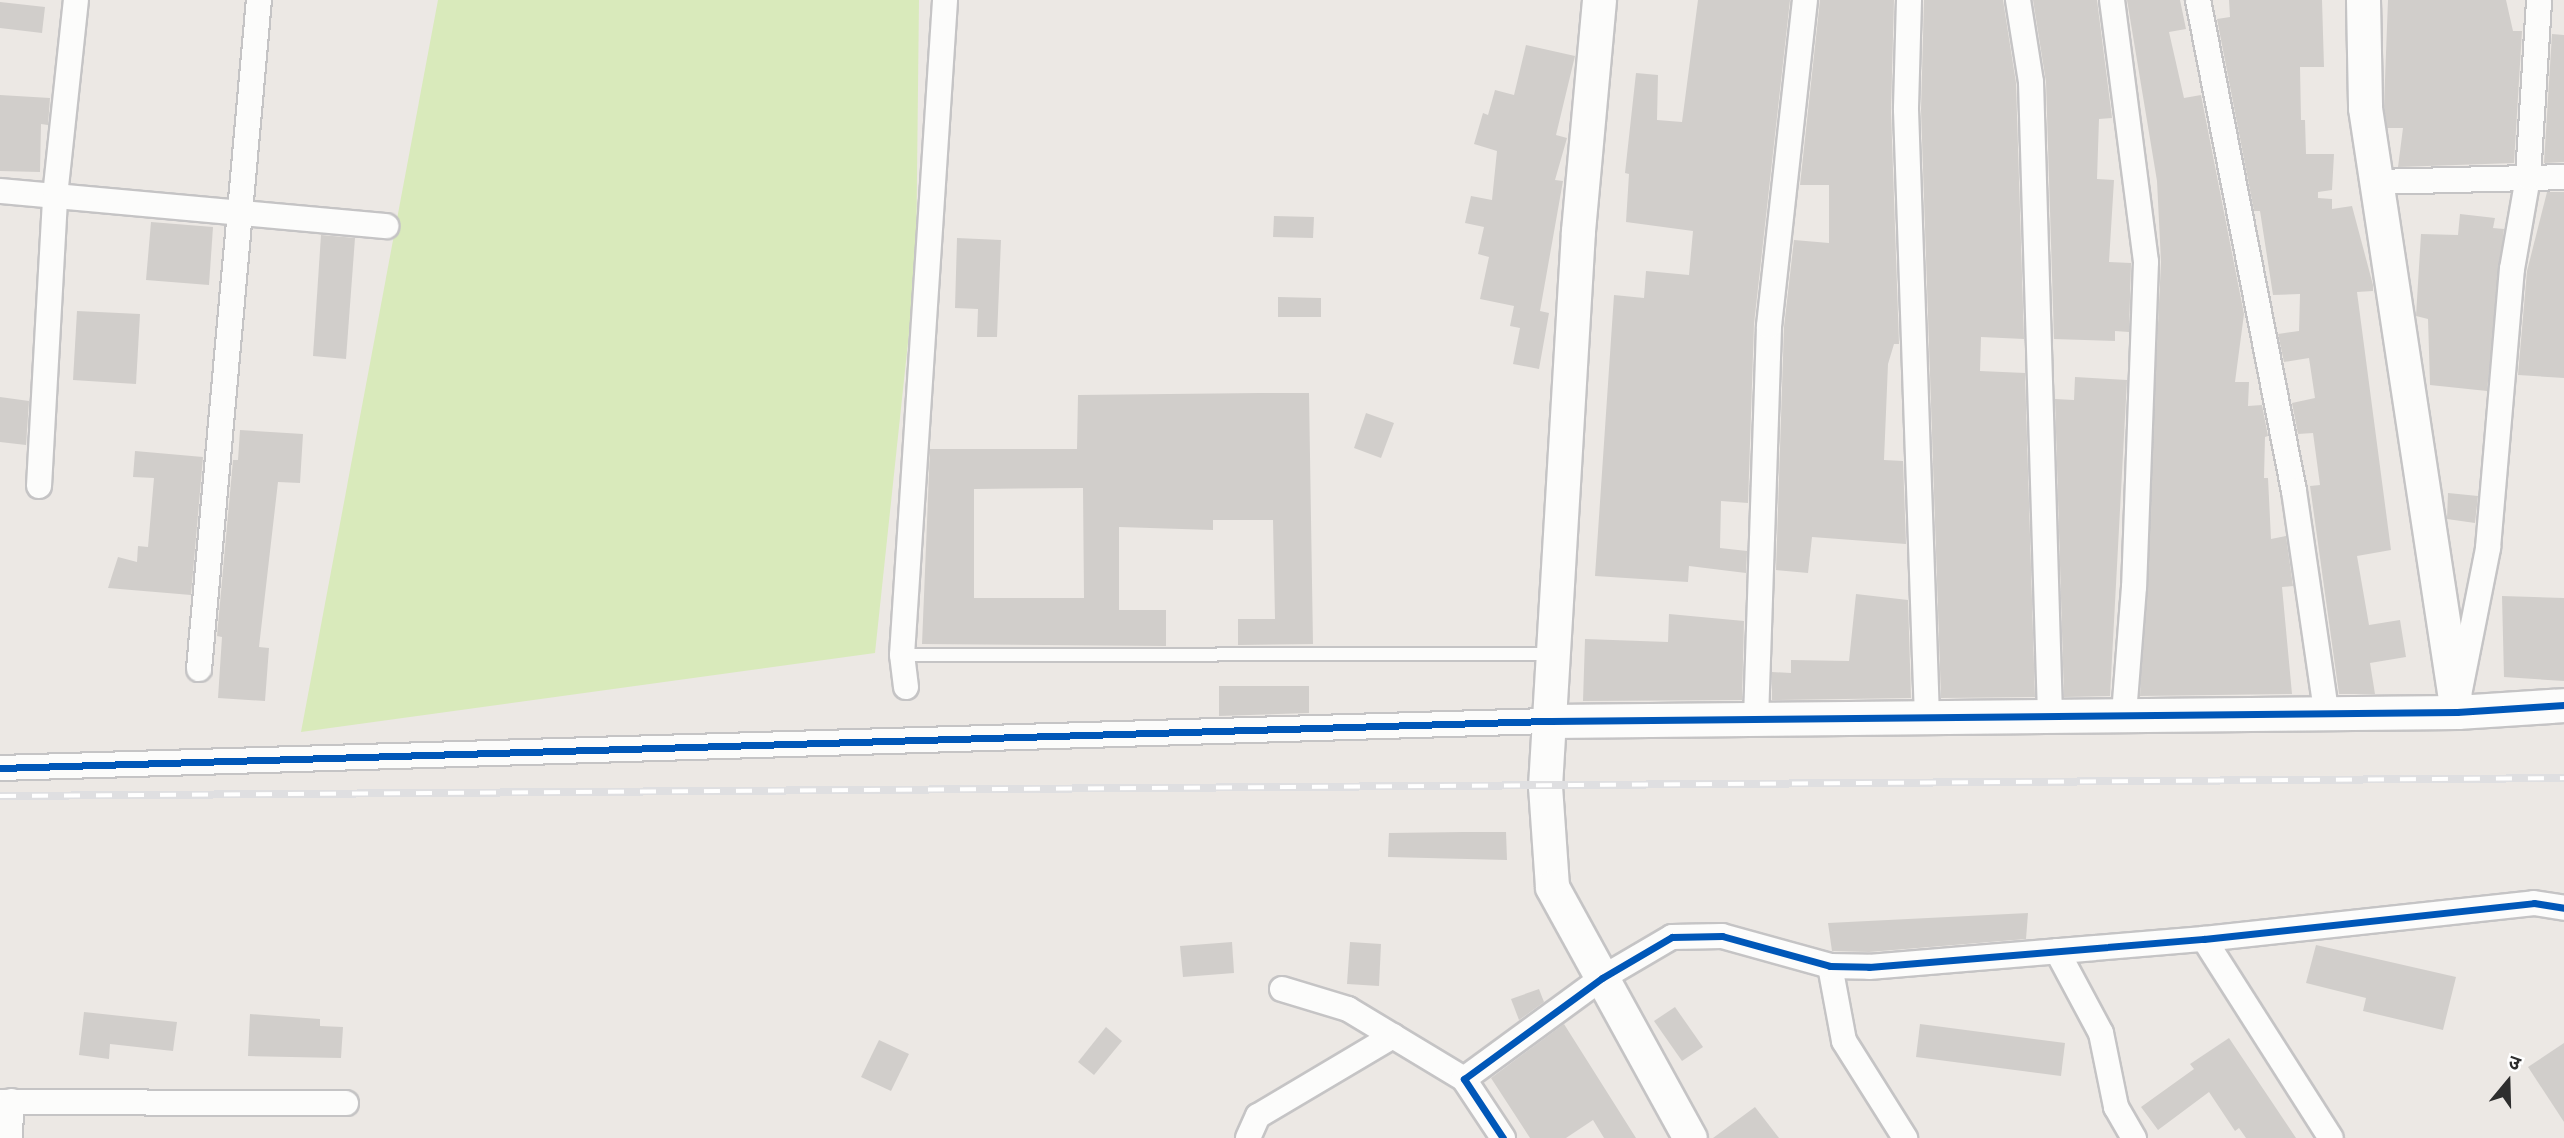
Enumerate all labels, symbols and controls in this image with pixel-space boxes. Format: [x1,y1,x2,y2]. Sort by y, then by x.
north arrow [2473,1047,2543,1117]
text: उ [2505,1048,2524,1076]

